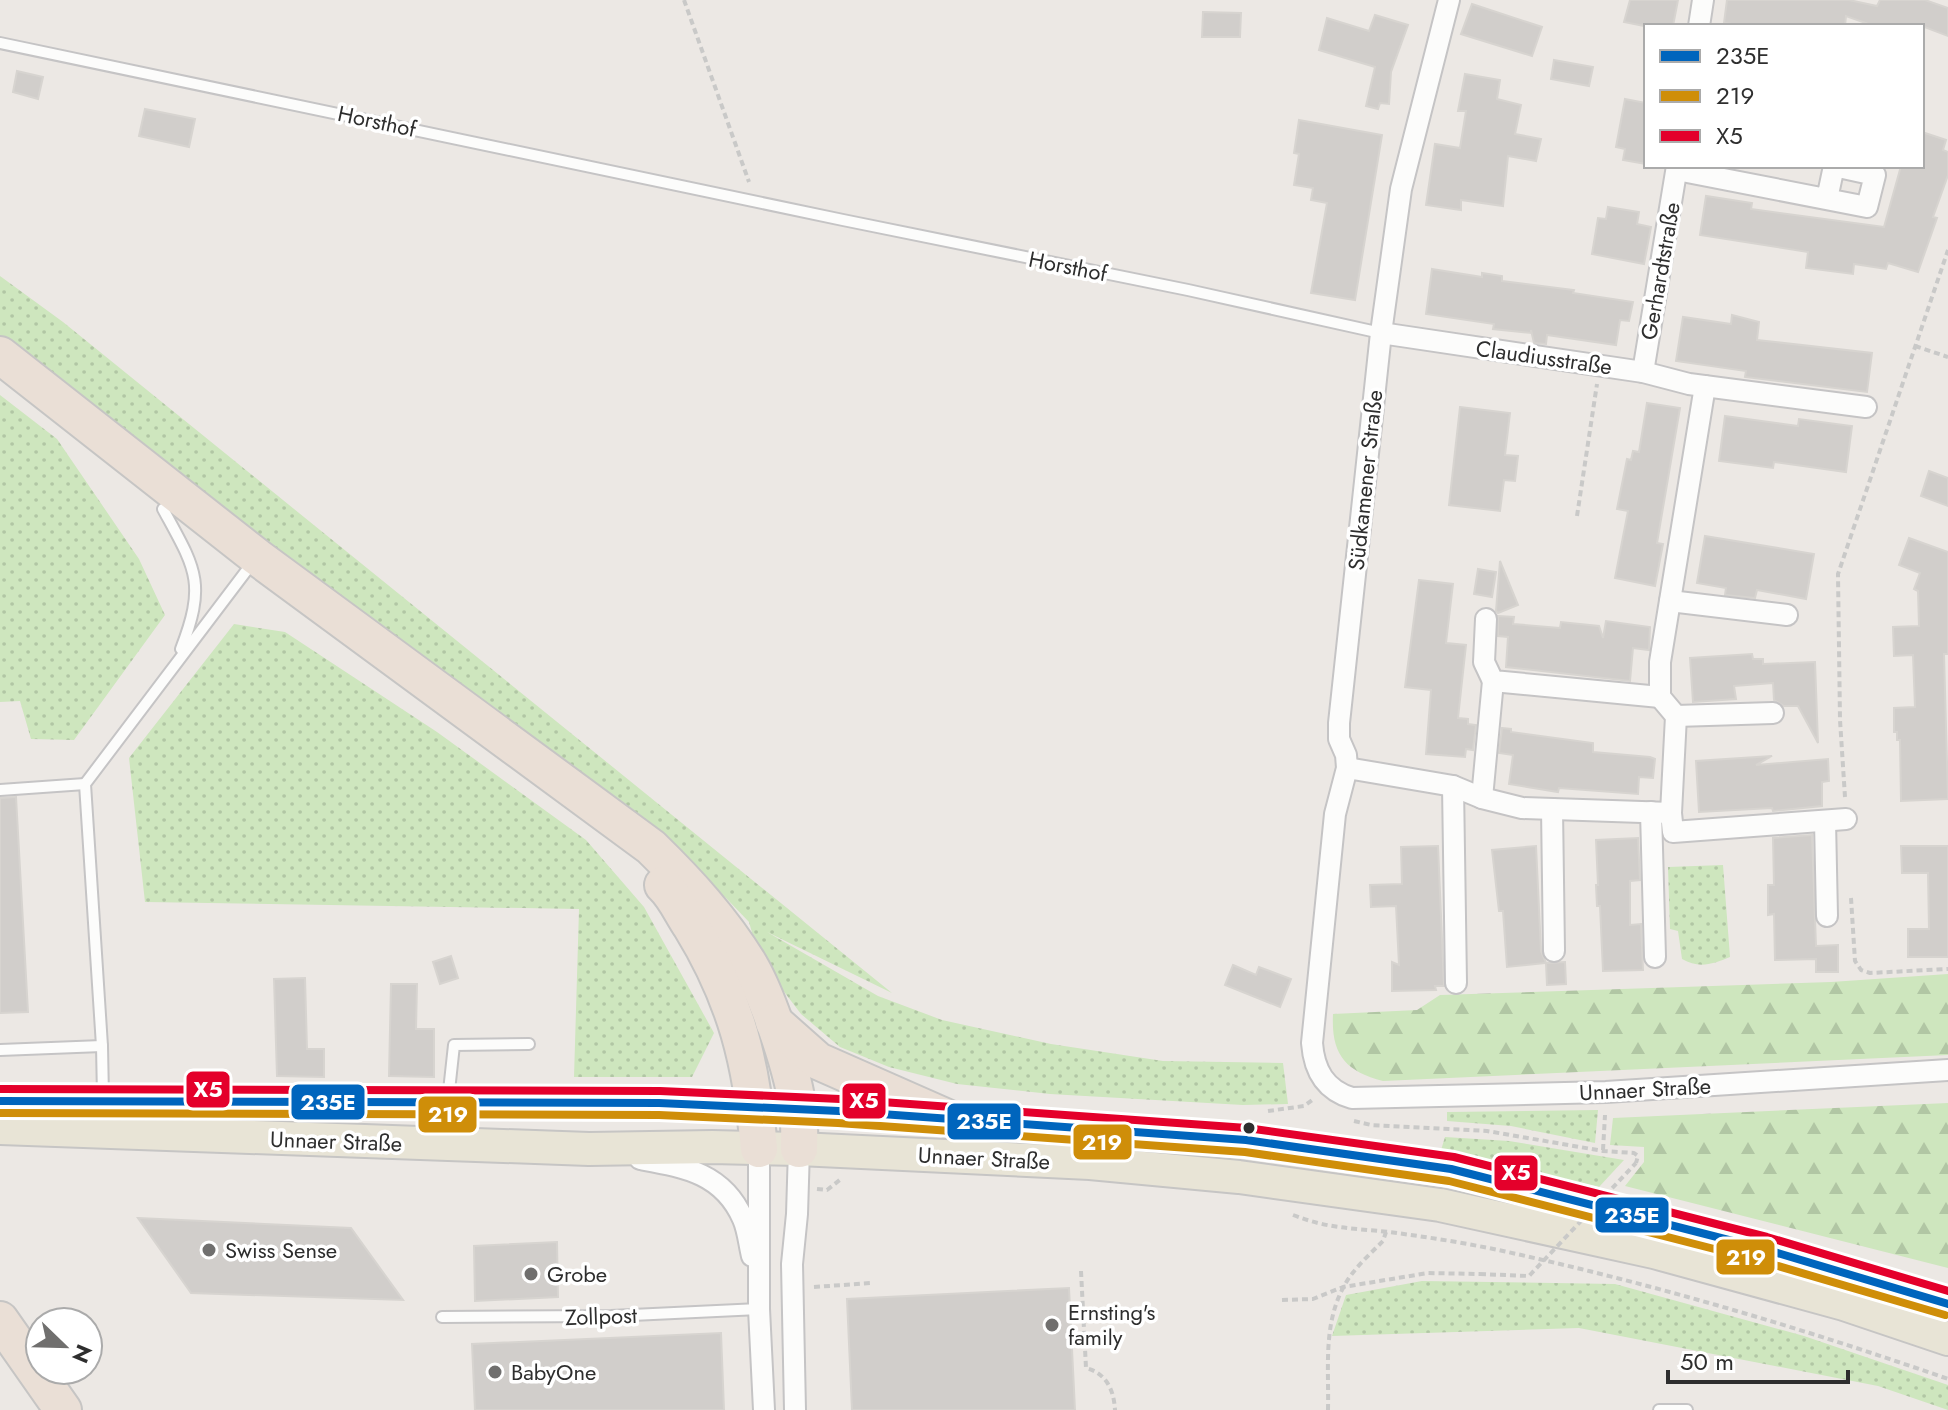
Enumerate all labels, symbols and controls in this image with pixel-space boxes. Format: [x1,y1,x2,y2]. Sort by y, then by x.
legend [1644,24,1924,168]
text: 235E [1716,38,1770,73]
text: 219 [1716,78,1754,113]
street label: Horsthof [335,97,420,145]
text: X5 [1716,118,1743,153]
street label: Gerhardtstraße [1632,200,1688,342]
street label: Horsthof [1026,243,1111,289]
street label: Claudiusstraße [1474,332,1614,382]
street label: Südkamener Straße [1340,388,1390,572]
line badge: X5 [185,1070,231,1109]
street label: Unnaer Straße [1578,1070,1712,1108]
text: X5 [193,1073,223,1105]
line badge: X5 [841,1082,887,1120]
line badge: 235E [290,1083,366,1121]
text: X5 [849,1084,879,1116]
text: 235E [300,1086,356,1118]
line badge: 219 [417,1095,478,1134]
text: 219 [428,1098,468,1130]
line badge: 235E [946,1102,1022,1141]
text: 235E [956,1105,1012,1137]
unlabelled marker [1241,1120,1257,1136]
street label: Unnaer Straße [269,1123,403,1159]
line badge: 219 [1072,1123,1133,1161]
text: 219 [1082,1126,1122,1158]
street label: Unnaer Straße [917,1139,1051,1177]
line badge: X5 [1493,1154,1539,1192]
text: X5 [1501,1156,1531,1188]
line badge: 235E [1594,1196,1670,1234]
text: 235E [1604,1199,1660,1231]
place label: Swiss Sense [225,1234,337,1266]
line badge: 219 [1715,1238,1776,1276]
marker: Swiss Sense [200,1241,218,1259]
text: 219 [1726,1241,1766,1273]
place label: Grobe [547,1258,607,1290]
marker: Grobe [522,1265,540,1283]
place label: Ernsting's family [1068,1296,1156,1353]
street label: Zollpost [564,1299,638,1333]
north arrow [24,1306,104,1386]
marker: Ernsting's family [1043,1316,1061,1334]
scale bar [1668,1334,1848,1384]
text: N [64,1340,101,1368]
text: 50 m [1680,1344,1734,1379]
place label: BabyOne [511,1356,596,1388]
marker: BabyOne [486,1363,504,1381]

